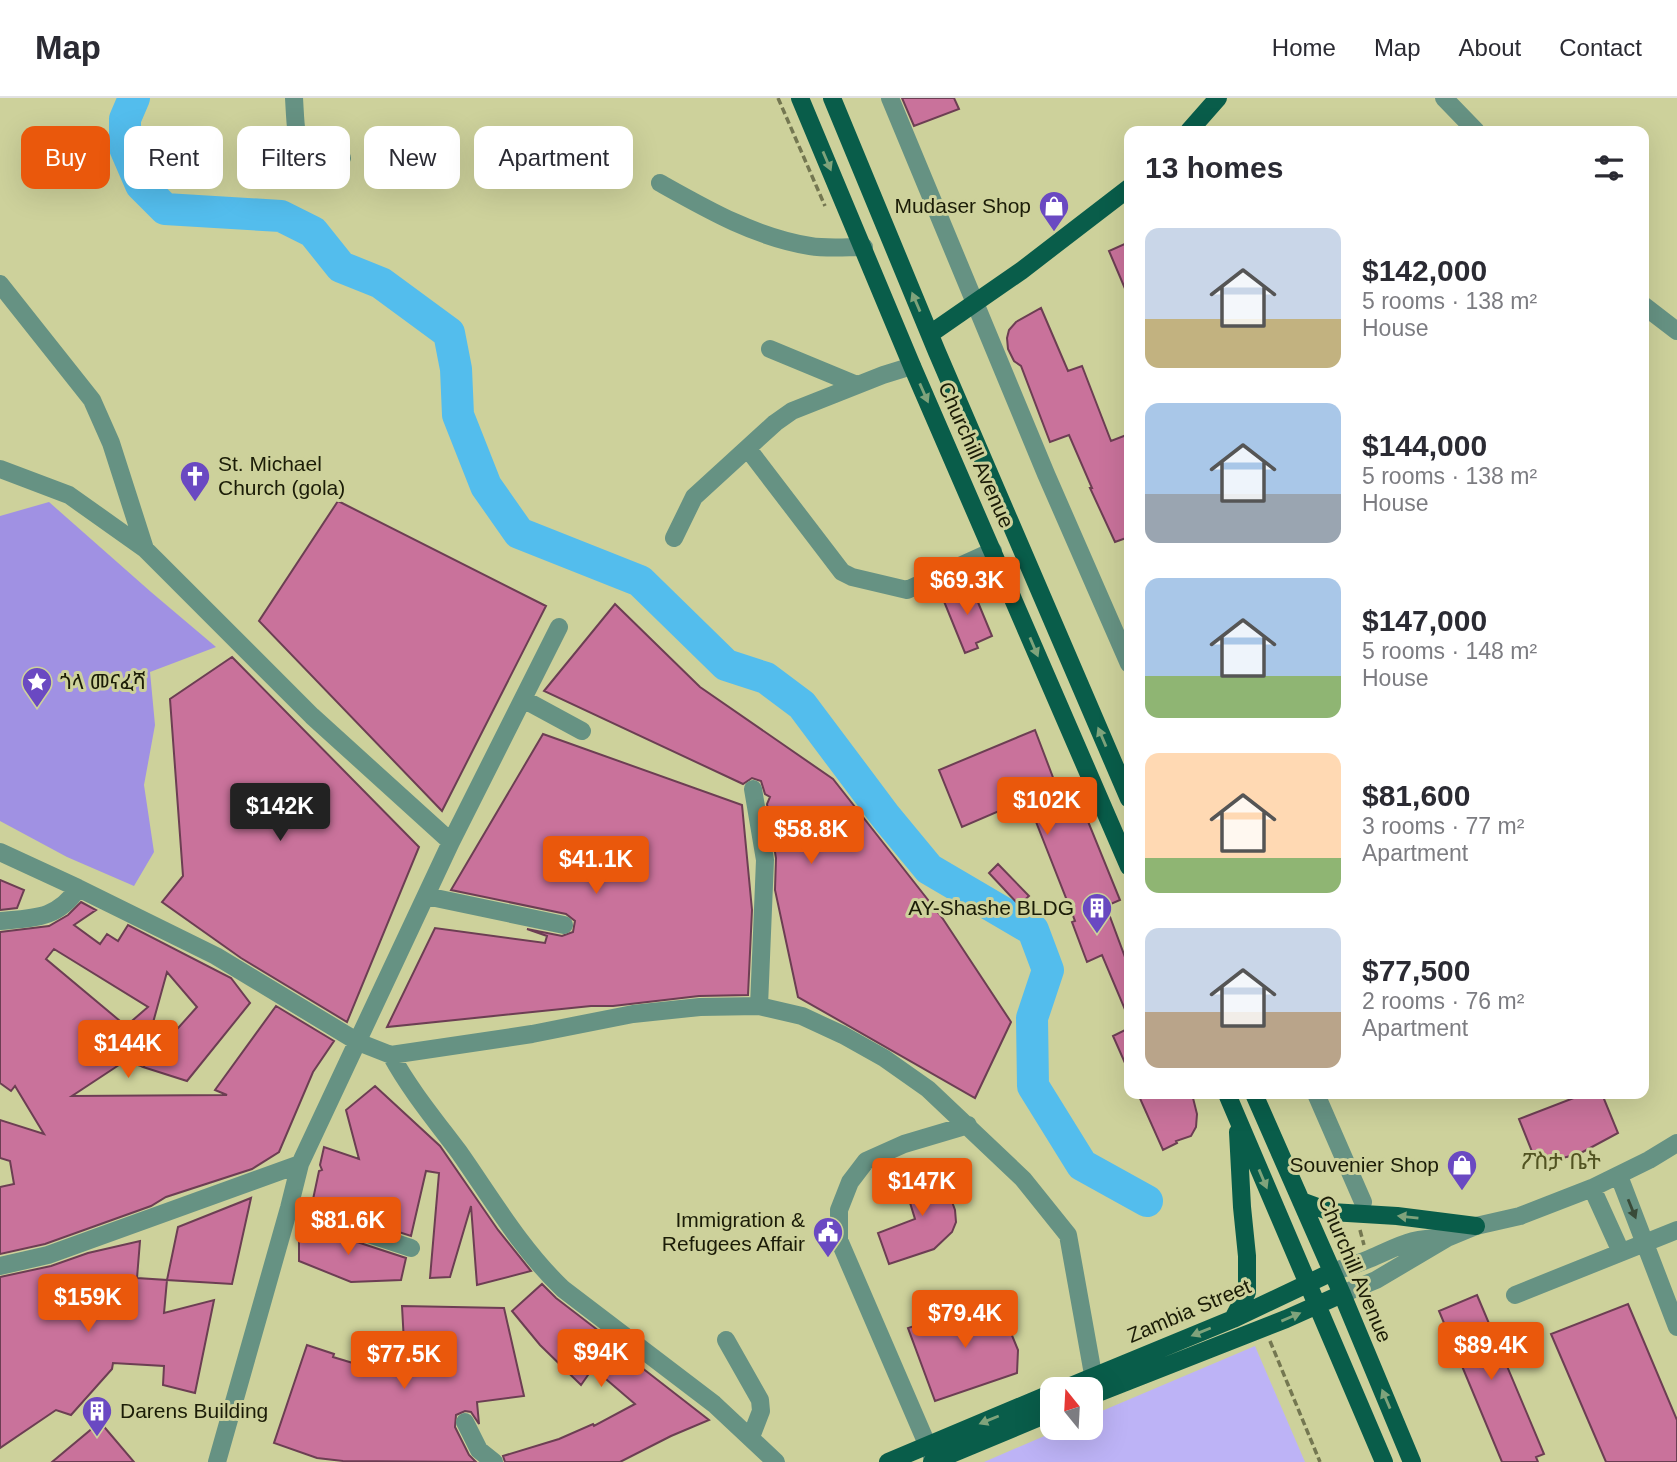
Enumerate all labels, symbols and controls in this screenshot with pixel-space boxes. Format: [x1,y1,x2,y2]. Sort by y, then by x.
text: Map [35,29,101,66]
text: Home [1272,34,1336,61]
text: Map [1374,34,1421,61]
text: About [1459,34,1521,61]
text: Contact [1559,34,1642,61]
chip: Buy [21,126,110,189]
chip: Rent [124,126,223,189]
chip: Filters [237,126,350,189]
chip: New [364,126,460,189]
chip: Apartment [474,126,633,189]
icon: filters [1590,149,1628,187]
one-way arrow [822,150,833,171]
text: 13 homes [1145,151,1283,184]
shop icon: Mudaser Shop [1037,189,1071,233]
place label: Mudaser Shop [894,194,1031,217]
text: $142,000 [1362,254,1487,287]
icon: home [1201,256,1285,340]
text: 5 rooms · 138 m² [1362,288,1537,314]
one-way arrow [911,291,922,312]
text: House [1362,315,1428,341]
street label: Churchill Avenue [934,378,1019,531]
one-way arrow [918,383,930,403]
text: $144,000 [1362,429,1487,462]
icon: home [1201,431,1285,515]
place label: St. Michael Church (gola) [218,452,345,499]
church icon: St. Michael Church (gola) [178,459,212,503]
text: 5 rooms · 138 m² [1362,463,1537,489]
text: House [1362,490,1428,516]
pin: $69.3K [910,558,1024,617]
text: $69.3K [930,567,1004,593]
text: $147,000 [1362,604,1487,637]
icon: home [1201,606,1285,690]
one-way arrow [1028,637,1040,657]
text: 5 rooms · 148 m² [1362,638,1537,664]
place icon: ጎላ መናፈሻ [20,665,54,709]
text: House [1362,665,1428,691]
place label: ጎላ መናፈሻ [60,670,146,693]
one-way arrow [1096,726,1107,747]
pin: $102K [998,778,1096,837]
text: $81,600 [1362,779,1470,812]
icon: home [1201,781,1285,865]
pin: $142K [231,784,329,843]
text: $102K [1013,787,1081,813]
text: $142K [246,793,314,819]
pin: $58.8K [754,806,868,866]
text: 3 rooms · 77 m² [1362,813,1524,839]
text: $58.8K [774,816,848,842]
pin: $41.1K [539,836,653,896]
text: Apartment [1362,840,1468,866]
text: $41.1K [559,846,633,872]
building icon: AY-Shashe BLDG [1080,891,1114,935]
place label: AY-Shashe BLDG [908,896,1074,919]
text: $77,500 [1362,954,1470,987]
icon: home [1201,956,1285,1040]
text: 2 rooms · 76 m² [1362,988,1524,1014]
text: Apartment [1362,1015,1468,1041]
pin: $144K [79,1020,177,1080]
text: $144K [94,1030,162,1056]
shop icon: Souvenier Shop [1445,1148,1479,1192]
district label: ፖስታ ቤት [1521,1148,1601,1174]
place label: Souvenier Shop [1290,1153,1439,1176]
pin: $147K [873,1158,971,1218]
text: $147K [888,1168,956,1194]
one-way arrow [1257,1169,1269,1189]
street label: Churchill Avenue [1314,1192,1397,1346]
pin: $81.6K [291,1198,405,1257]
one-way arrow [1627,1199,1638,1220]
text: $81.6K [311,1207,385,1233]
place label: Immigration & Refugees Affair [662,1208,805,1255]
one-way arrow [1397,1211,1419,1222]
public building icon: Immigration & Refugees Affair [811,1215,845,1259]
pin: $159K [39,1274,137,1334]
street label: Zambia Street [1124,1274,1254,1347]
text: $159K [54,1284,122,1310]
pin: $79.4K [908,1290,1022,1350]
text: $79.4K [928,1300,1002,1326]
one-way arrow [1280,1311,1301,1322]
pin: $89.4K [1434,1322,1548,1382]
one-way arrow [1191,1326,1212,1337]
pin: $94K [560,1330,642,1389]
pin: $77.5K [347,1332,461,1391]
text: $89.4K [1454,1332,1528,1358]
text: $94K [574,1339,628,1365]
text: $77.5K [367,1341,441,1367]
north arrow [1040,1377,1102,1440]
map controls [1040,1377,1103,1440]
one-way arrow [1380,1389,1392,1409]
building icon: Darens Building [80,1394,114,1438]
place label: Darens Building [120,1399,268,1422]
one-way arrow [978,1415,999,1426]

